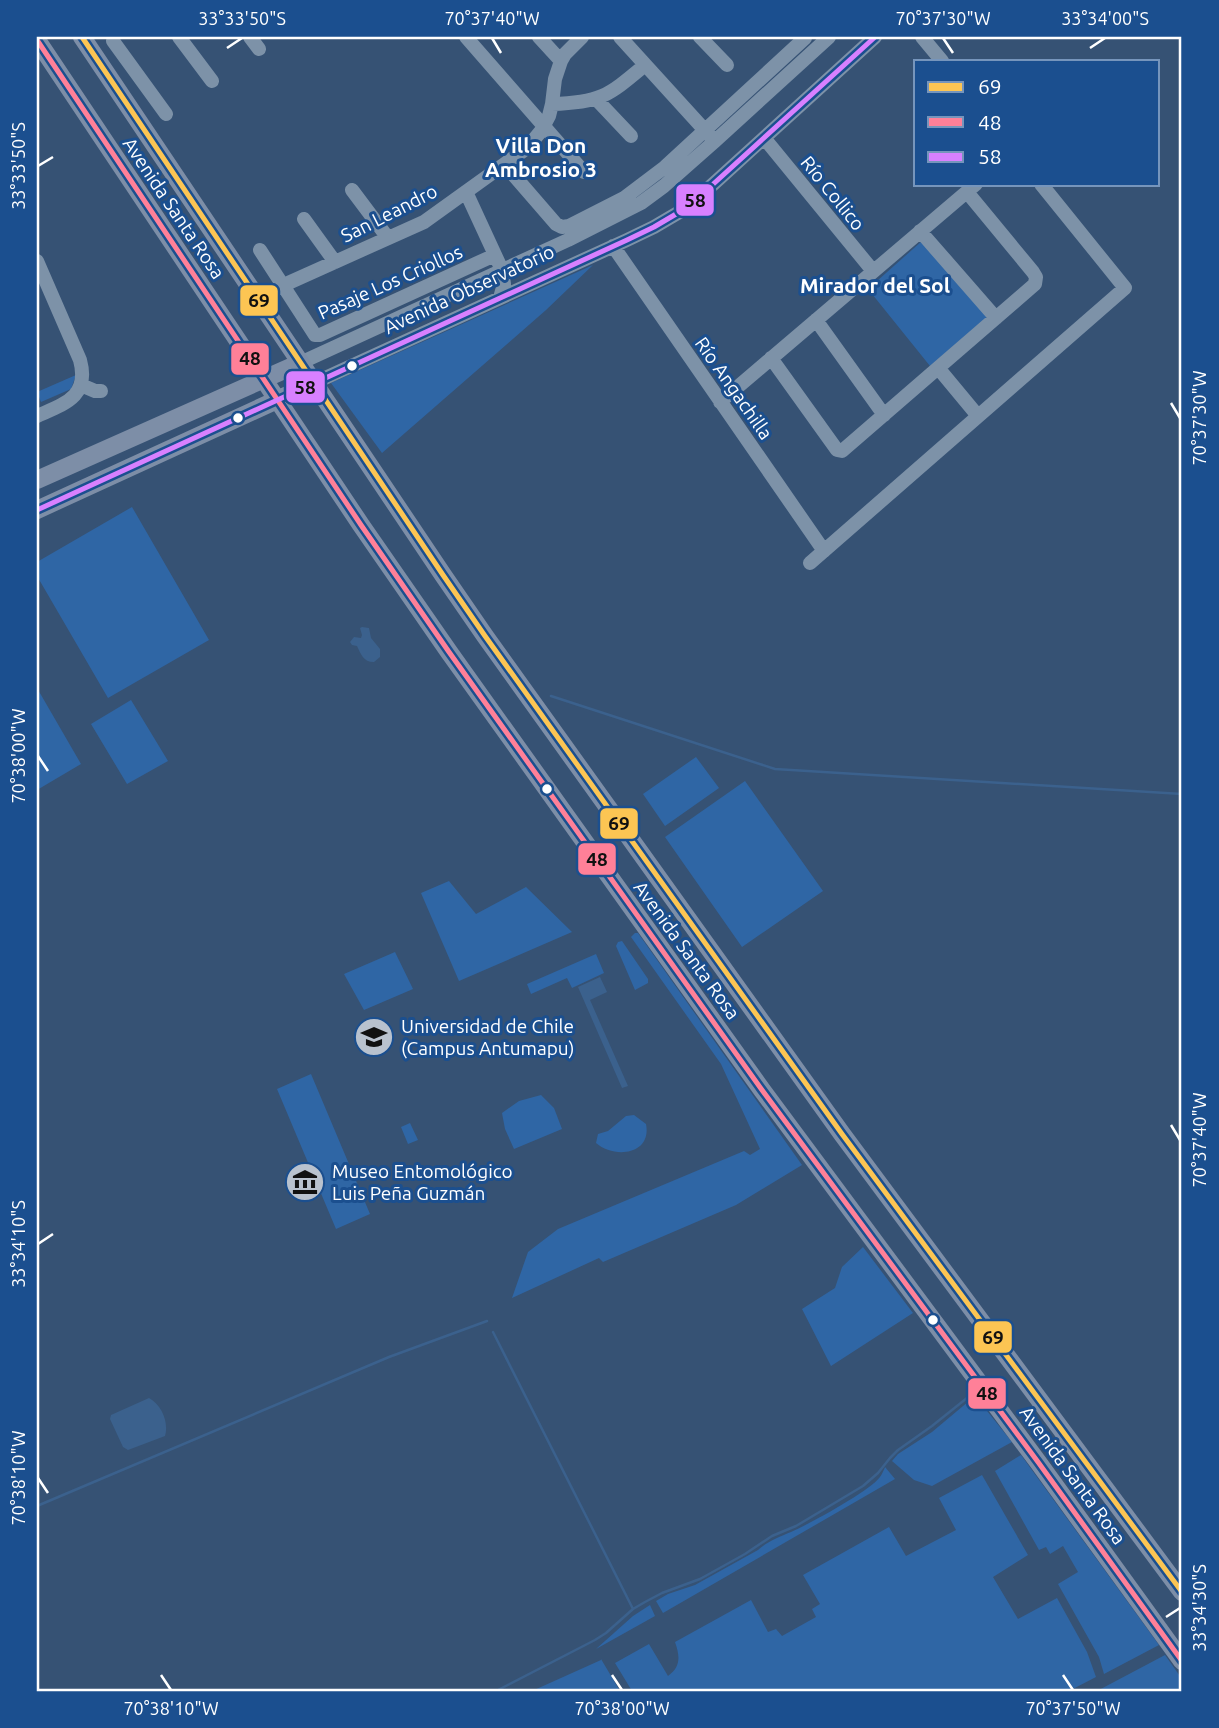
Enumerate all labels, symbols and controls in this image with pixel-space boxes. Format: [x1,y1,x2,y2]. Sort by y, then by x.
text: 33°33'50"S [198,8,286,28]
text: 70°37'40"W [444,8,540,28]
text: 70°37'30"W [895,8,991,28]
text: 33°34'00"S [1061,8,1149,28]
legend [914,60,1160,186]
text: 69 [978,74,1002,98]
text: 48 [978,110,1002,134]
text: 33°33'50"S [8,122,28,210]
street label: Avenida Santa Rosa [119,133,229,283]
district label: Villa Don Ambrosio 3 [485,133,597,181]
text: 58 [978,144,1002,168]
street label: Río Collico [796,151,870,235]
street label: San Leandro [337,179,441,247]
line badge: 58 [675,183,715,217]
text: 58 [684,189,706,211]
street label: Pasaje Los Criollos [314,240,466,324]
street label: Avenida Observatorio [380,240,558,338]
district label: Mirador del Sol [800,273,950,297]
line badge: 69 [239,284,279,317]
text: 69 [248,289,270,311]
street label: Río Angachilla [691,333,777,443]
line badge: 48 [230,342,270,376]
text: 48 [239,347,261,369]
unlabelled marker [345,359,359,373]
line badge: 58 [285,370,326,404]
text: 70°37'30"W [1189,370,1209,466]
text: 58 [294,376,316,398]
unlabelled marker [231,411,245,425]
text: 70°38'00"W [8,708,28,804]
unlabelled marker [540,782,554,796]
line badge: 69 [599,807,639,840]
text: 69 [608,812,630,834]
line badge: 48 [577,842,617,876]
text: 48 [586,848,608,870]
street label: Avenida Santa Rosa [629,877,745,1023]
place label: Universidad de Chile (Campus Antumapu) [401,1015,575,1059]
school or university icon: Universidad de Chile (Campus Antumapu) [353,1016,395,1058]
text: 70°37'40"W [1189,1092,1209,1188]
place label: Museo Entomológico Luis Peña Guzmán [332,1160,513,1204]
museum icon: Museo Entomológico Luis Peña Guzmán [284,1161,326,1203]
text: 33°34'10"S [8,1200,28,1288]
unlabelled marker [926,1313,940,1327]
line badge: 69 [973,1320,1013,1354]
text: 69 [982,1326,1004,1348]
line badge: 48 [967,1377,1007,1410]
text: 48 [976,1382,998,1404]
street label: Avenida Santa Rosa [1015,1402,1131,1548]
text: 70°38'10"W [8,1430,28,1526]
text: 33°34'30"S [1189,1564,1209,1652]
text: 70°38'10"W [123,1698,219,1718]
text: 70°38'00"W [574,1698,670,1718]
text: 70°37'50"W [1025,1698,1121,1718]

